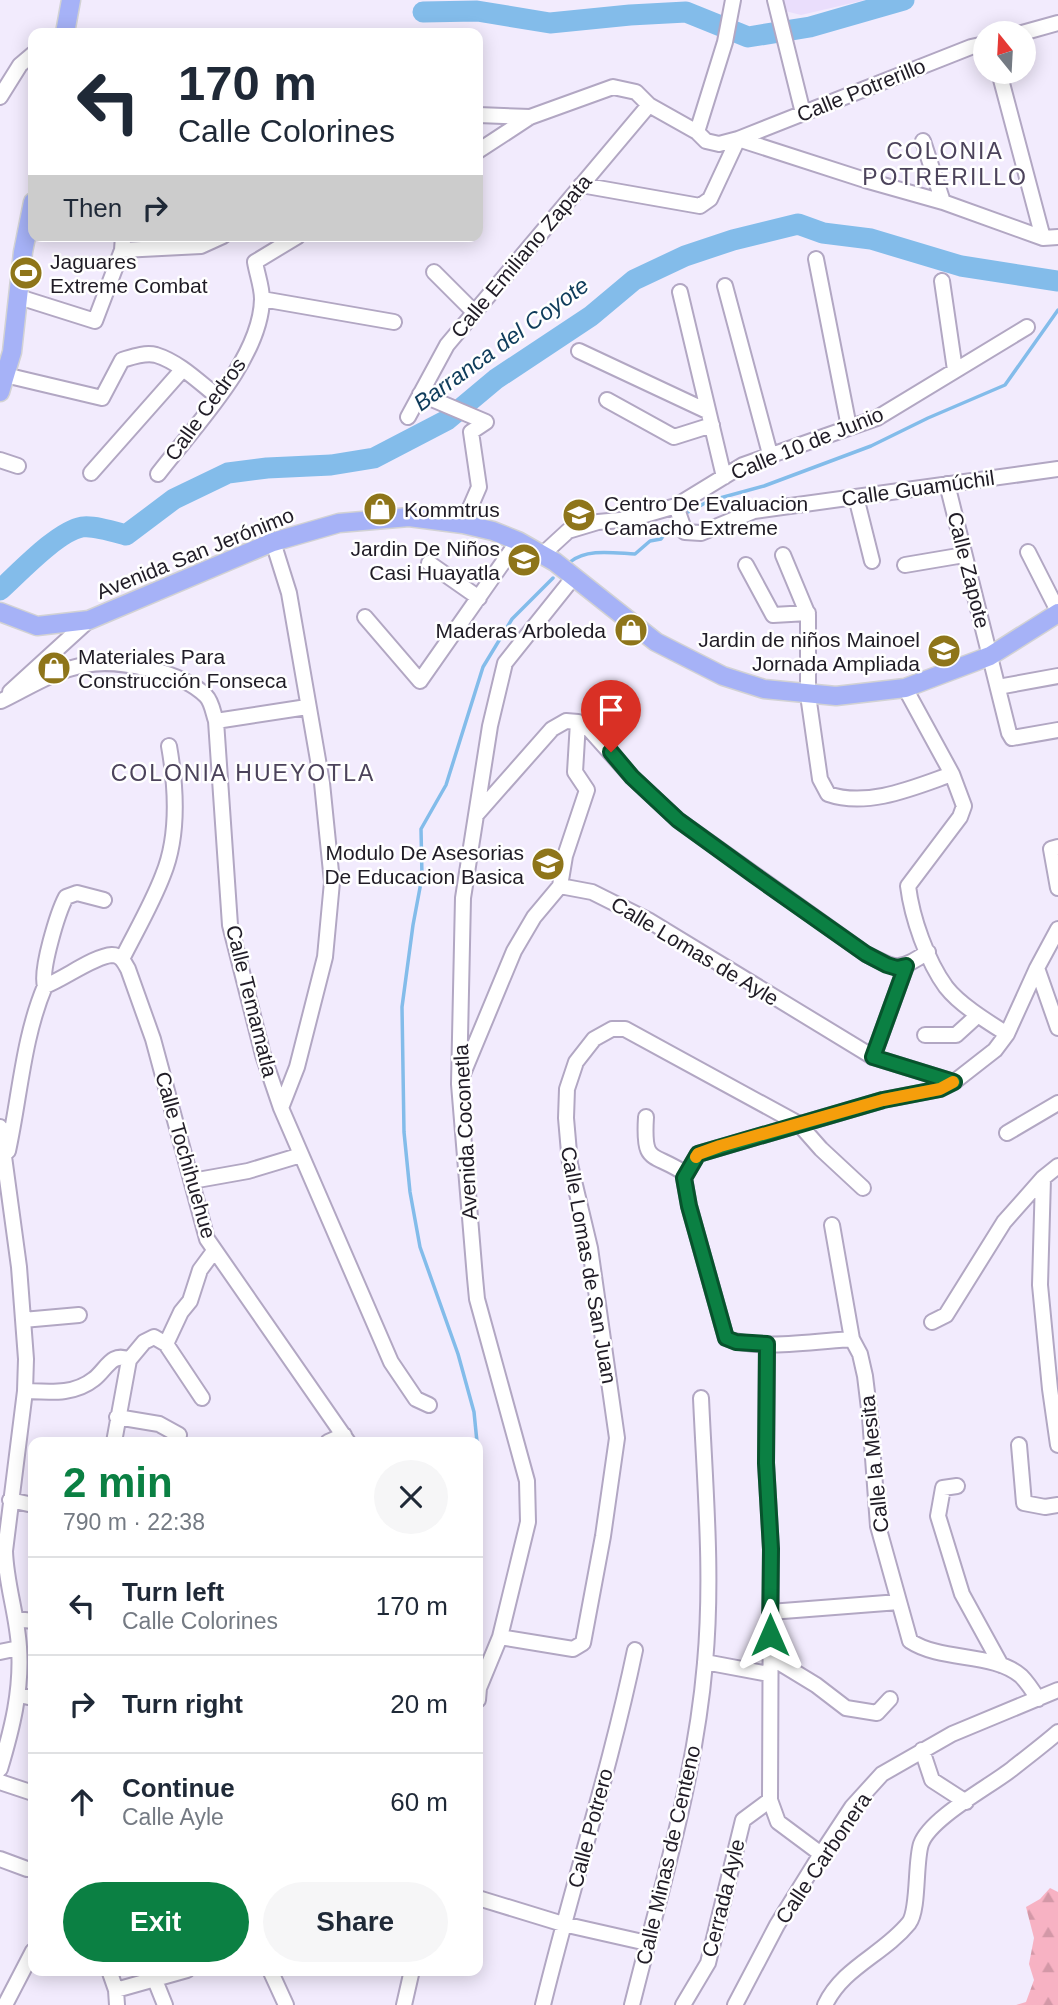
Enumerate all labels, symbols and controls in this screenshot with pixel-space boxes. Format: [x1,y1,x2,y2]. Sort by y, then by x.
north arrow [973,21,1036,84]
map controls [973,21,1036,84]
street label: Calle Potrerillo [793,54,929,126]
icon: left [63,56,154,147]
text: 170 m [178,56,317,110]
text: Calle Colorines [178,113,395,149]
district label: COLONIA POTRERILLO [862,138,1028,190]
street label: Calle Emiliano Zapata [446,170,596,342]
icon: right [136,189,174,227]
text: Then [63,193,122,223]
place label: Jaguares Extreme Combat [50,250,208,297]
sports icon: Jaguares Extreme Combat [7,254,45,292]
water label: Barranca del Coyote [409,272,593,416]
street label: Calle Cedros [160,353,250,465]
street label: Calle 10 de Junio [727,402,887,484]
street label: Calle Guamúchil [840,466,996,510]
shop icon: Kommtrus [361,490,399,528]
place label: Centro De Evaluacion Camacho Extreme [604,492,808,539]
school or university icon: Centro De Evaluacion Camacho Extreme [560,496,598,534]
place label: Kommtrus [404,498,500,521]
street label: Avenida San Jerónimo [93,503,297,603]
street label: Calle Zapote [943,509,995,631]
place label: Jardin De Niños Casi Huayatla [351,537,500,584]
school or university icon: Jardin De Niños Casi Huayatla [505,541,543,579]
shop icon: Maderas Arboleda [612,611,650,649]
place label: Maderas Arboleda [436,619,606,642]
place label: Jardin de niños Mainoel Jornada Ampliada [698,628,920,675]
school or university icon: Jardin de niños Mainoel Jornada Ampliada [925,632,963,670]
place label: Materiales Para Construcción Fonseca [78,645,287,692]
shop icon: Materiales Para Construcción Fonseca [35,649,73,687]
pin [581,680,641,752]
icon: arrive [592,691,630,729]
district label: COLONIA HUEYOTLA [111,760,375,786]
place label: Modulo De Asesorias De Educacion Basica [324,841,524,888]
school or university icon: Modulo De Asesorias De Educacion Basica [529,845,567,883]
street label: Calle Lomas de Ayle [607,892,783,1010]
street label: Calle Temamatla [222,923,282,1080]
street label: Avenida Coconetla [449,1043,481,1220]
street label: Calle Tochihuehue [151,1069,221,1241]
street label: Calle Lomas de San Juan [557,1145,621,1385]
street label: Calle la Mesita [855,1394,893,1534]
text: 2 min [63,1459,173,1506]
button: close [374,1460,448,1534]
text: 790 m · 22:38 [63,1509,205,1535]
text: Turn left [122,1577,224,1607]
icon: left [63,1587,101,1625]
text: 170 m [376,1591,448,1621]
position arrow [733,1598,807,1672]
text: Calle Colorines [122,1608,278,1634]
icon: right [63,1685,101,1723]
text: Turn right [122,1689,243,1719]
text: 20 m [390,1689,448,1719]
street label: Calle Minas de Centeno [632,1743,704,1967]
street label: Calle Potrero [563,1766,617,1890]
text: Continue [122,1773,235,1803]
icon: ahead [63,1783,101,1821]
text: 60 m [390,1787,448,1817]
street label: Calle Carbonera [771,1788,875,1928]
text: Calle Ayle [122,1804,224,1830]
street label: Cerrada Ayle [697,1836,749,1960]
button: Exit [63,1882,249,1962]
button: Share [263,1882,448,1962]

